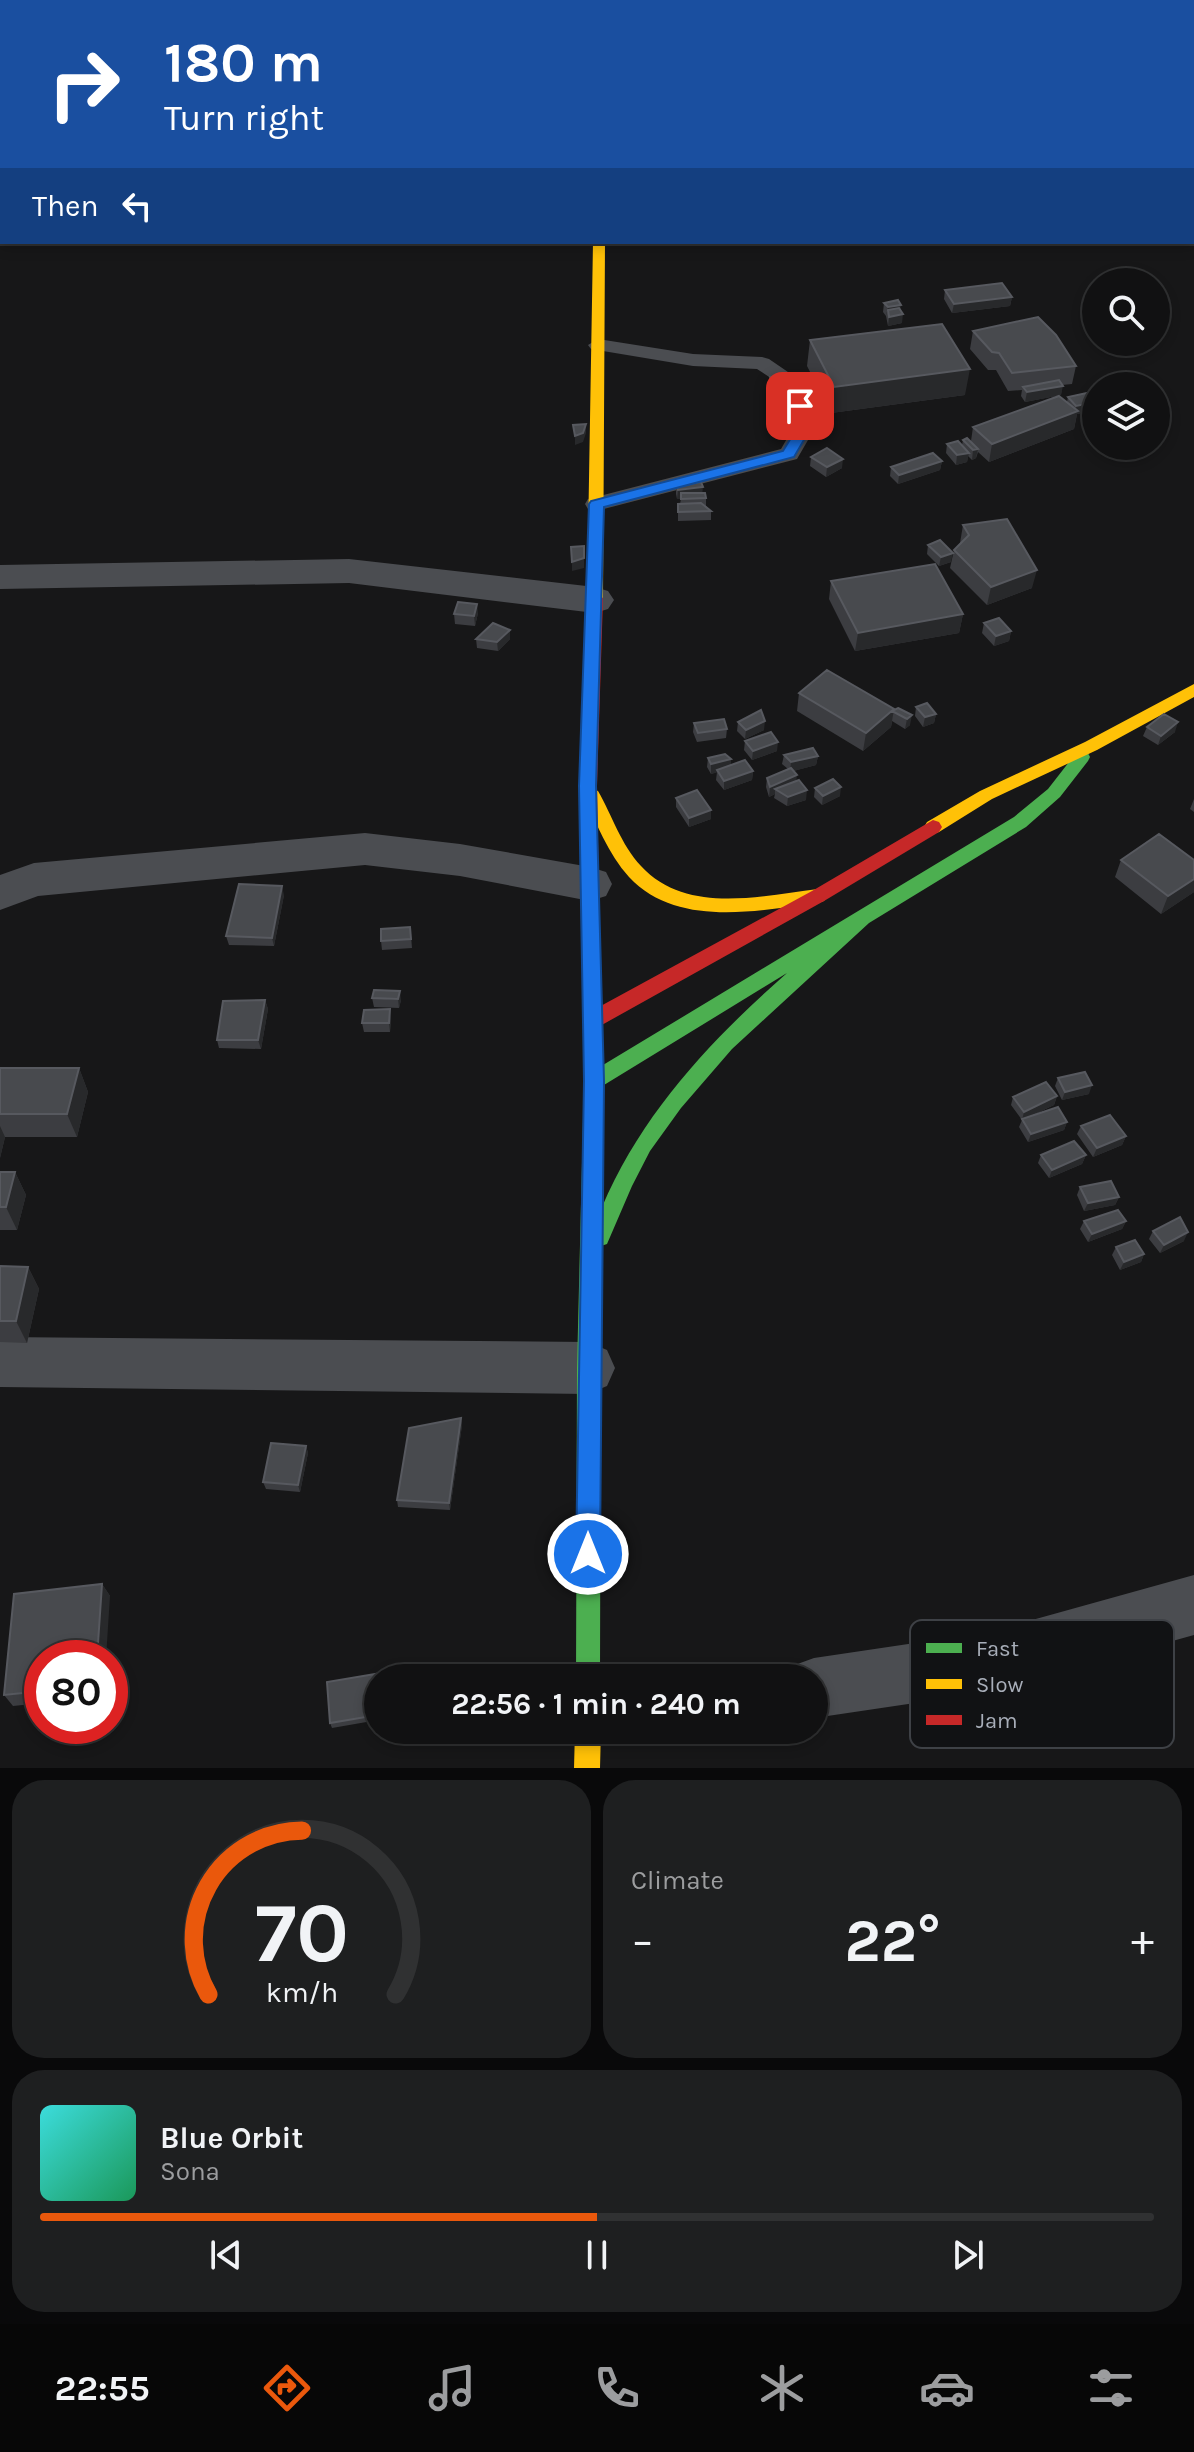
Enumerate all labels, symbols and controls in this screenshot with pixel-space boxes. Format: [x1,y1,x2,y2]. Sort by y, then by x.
text: 180 m [164,30,323,95]
icon: right [32,32,136,136]
text: Turn right [164,97,324,139]
icon: left [115,184,159,228]
text: Then [32,188,99,224]
map controls [1082,268,1170,460]
button: search [1082,268,1170,356]
pin [766,372,834,440]
button: layers [1082,372,1170,460]
icon: arrive [778,384,822,428]
position arrow [546,1512,630,1596]
legend [910,1620,1174,1748]
text: Fast [976,1636,1019,1662]
speed limit sign: 80 [24,1640,128,1744]
text: Slow [976,1672,1023,1698]
text: 22:56 · 1 min · 240 m [451,1686,741,1722]
text: Jam [976,1708,1018,1734]
text: Climate [631,1865,724,1896]
text: 70 [254,1885,349,1982]
text: 22° [845,1906,940,1976]
text: − [631,1915,654,1966]
text: + [1131,1915,1154,1966]
text: km/h [265,1976,338,2009]
text: Blue Orbit [160,2120,303,2156]
text: Sona [160,2156,220,2187]
icon: previous [204,2233,248,2277]
icon: pause [575,2233,619,2277]
icon: next [946,2233,990,2277]
icon: directions [259,2360,315,2416]
icon: music [424,2360,480,2416]
icon: phone [589,2360,645,2416]
icon: climate [754,2360,810,2416]
icon: car [919,2360,975,2416]
icon: filters [1083,2360,1139,2416]
text: 22:55 [54,2367,150,2409]

